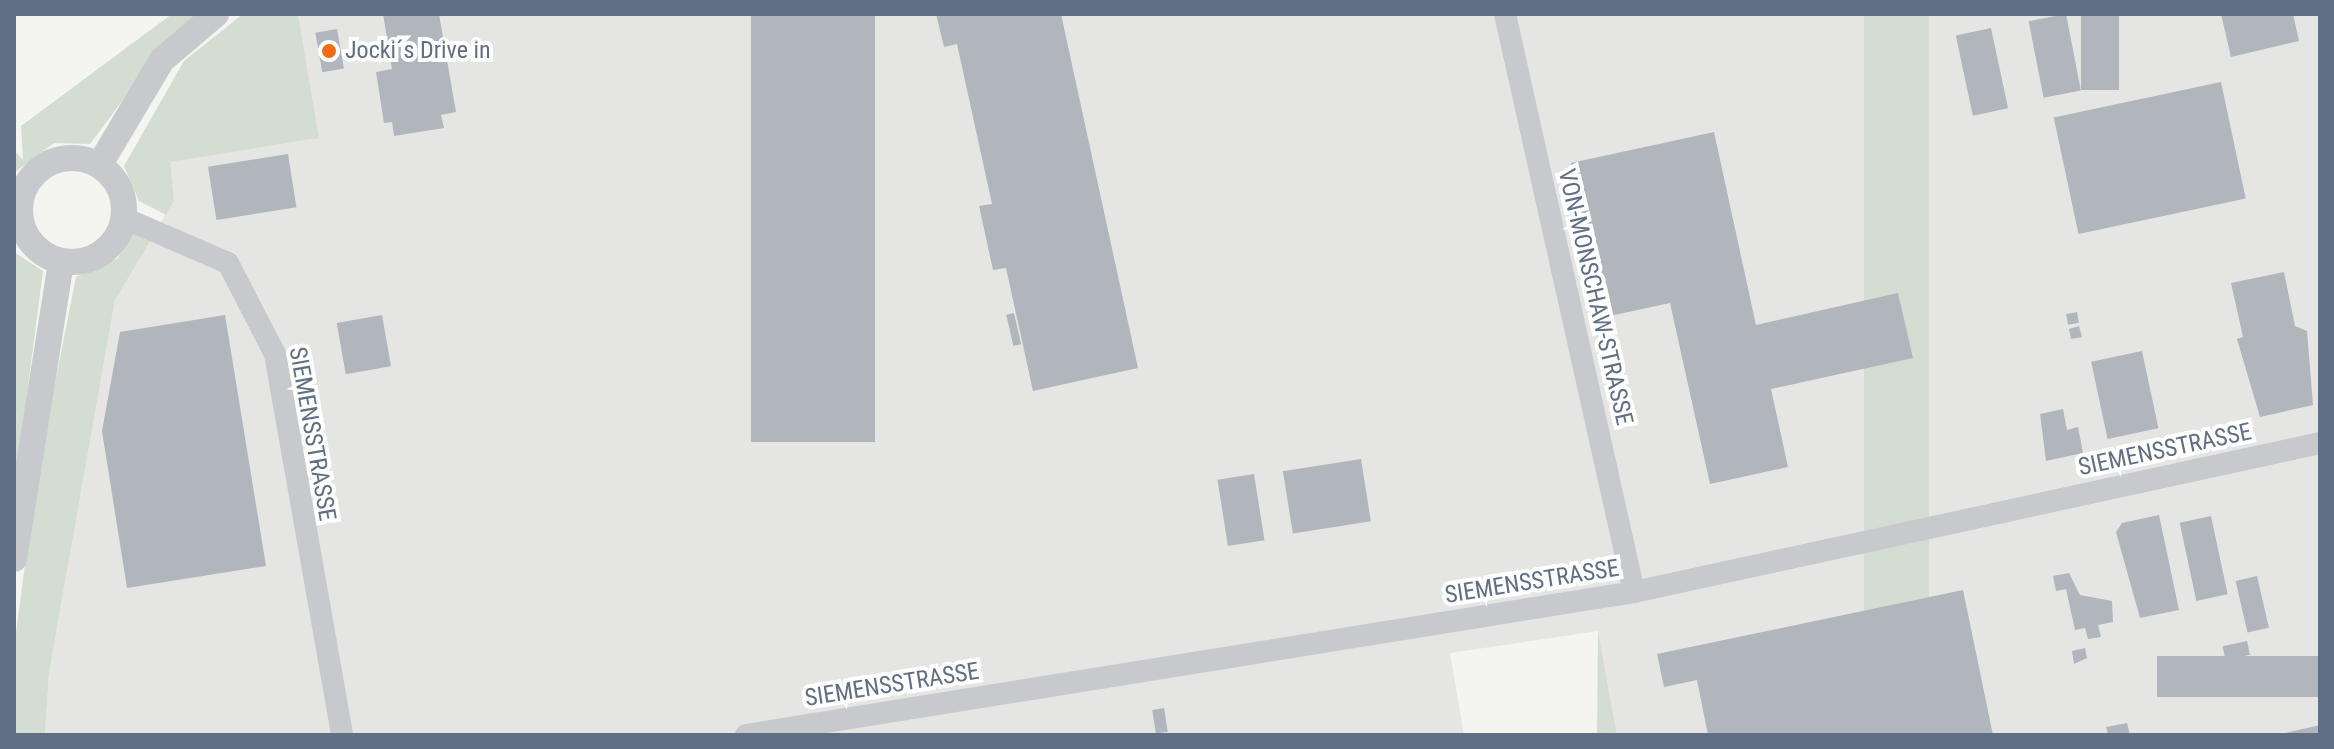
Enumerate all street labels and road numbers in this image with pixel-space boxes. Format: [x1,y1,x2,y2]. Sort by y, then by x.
street label: VON-MONSCHAW-STRASSE [1551,166,1639,428]
street label: SIEMENSSTRASSE [283,345,341,523]
street label: SIEMENSSTRASSE [2076,418,2254,482]
street label: SIEMENSSTRASSE [1443,554,1621,610]
street label: SIEMENSSTRASSE [803,657,981,713]

